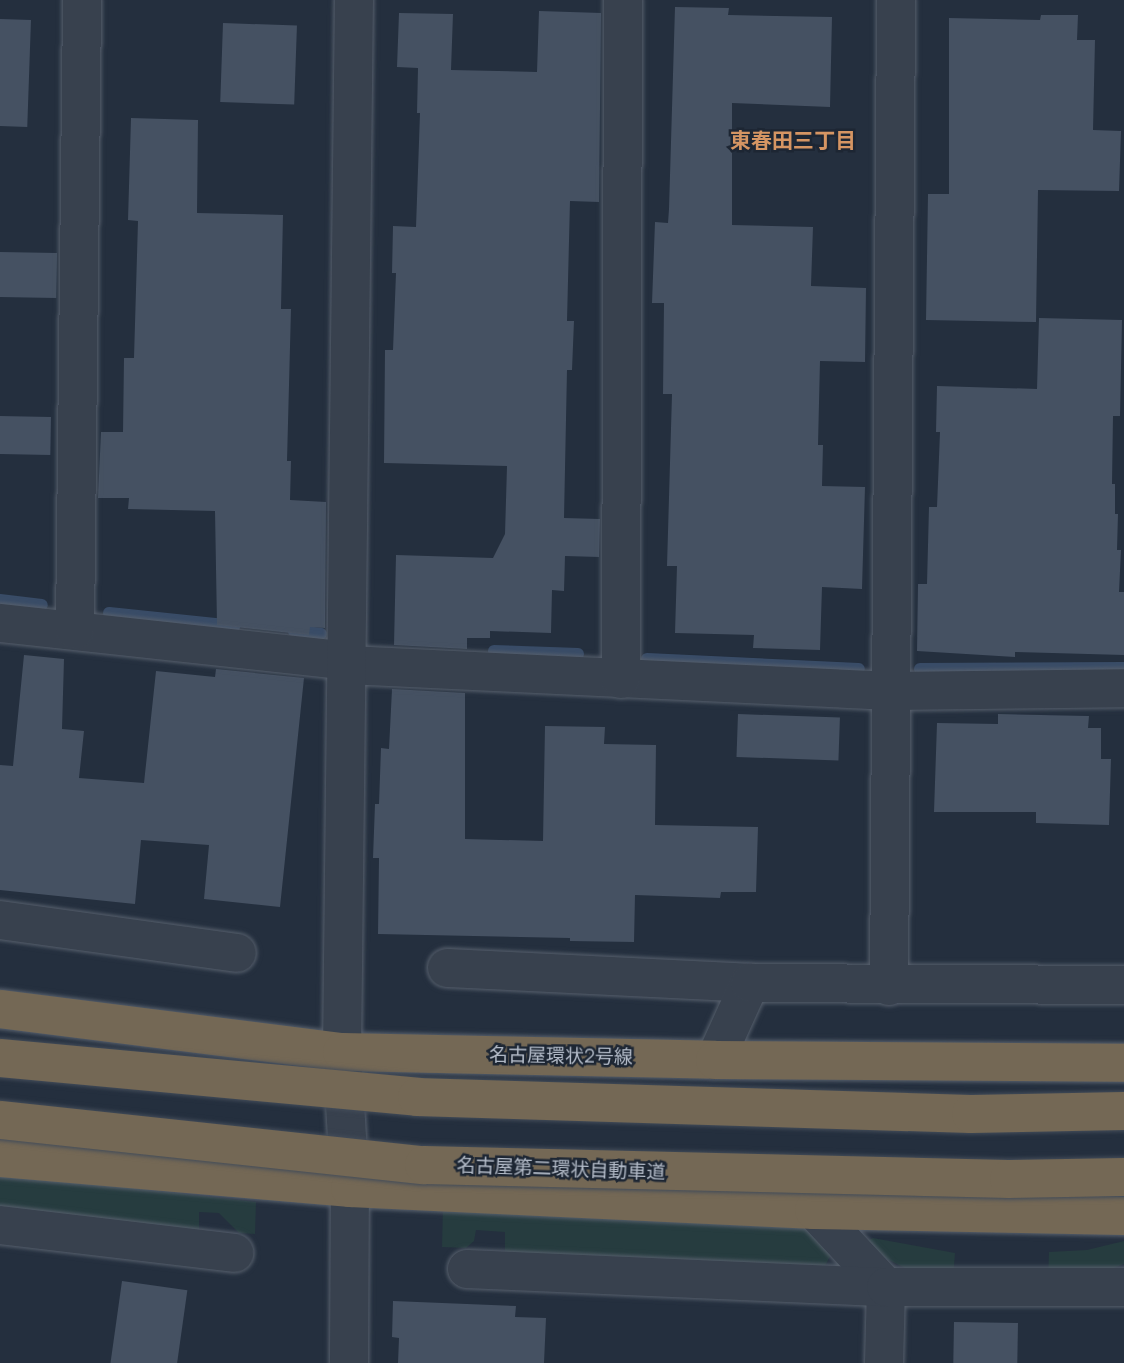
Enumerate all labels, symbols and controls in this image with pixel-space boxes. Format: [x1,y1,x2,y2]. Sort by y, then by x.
district label: 東春田三丁目 [730,127,856,153]
street label: 名古屋環状2号線 [489,1043,633,1069]
street label: 名古屋第二環状自動車道 [456,1154,666,1184]

